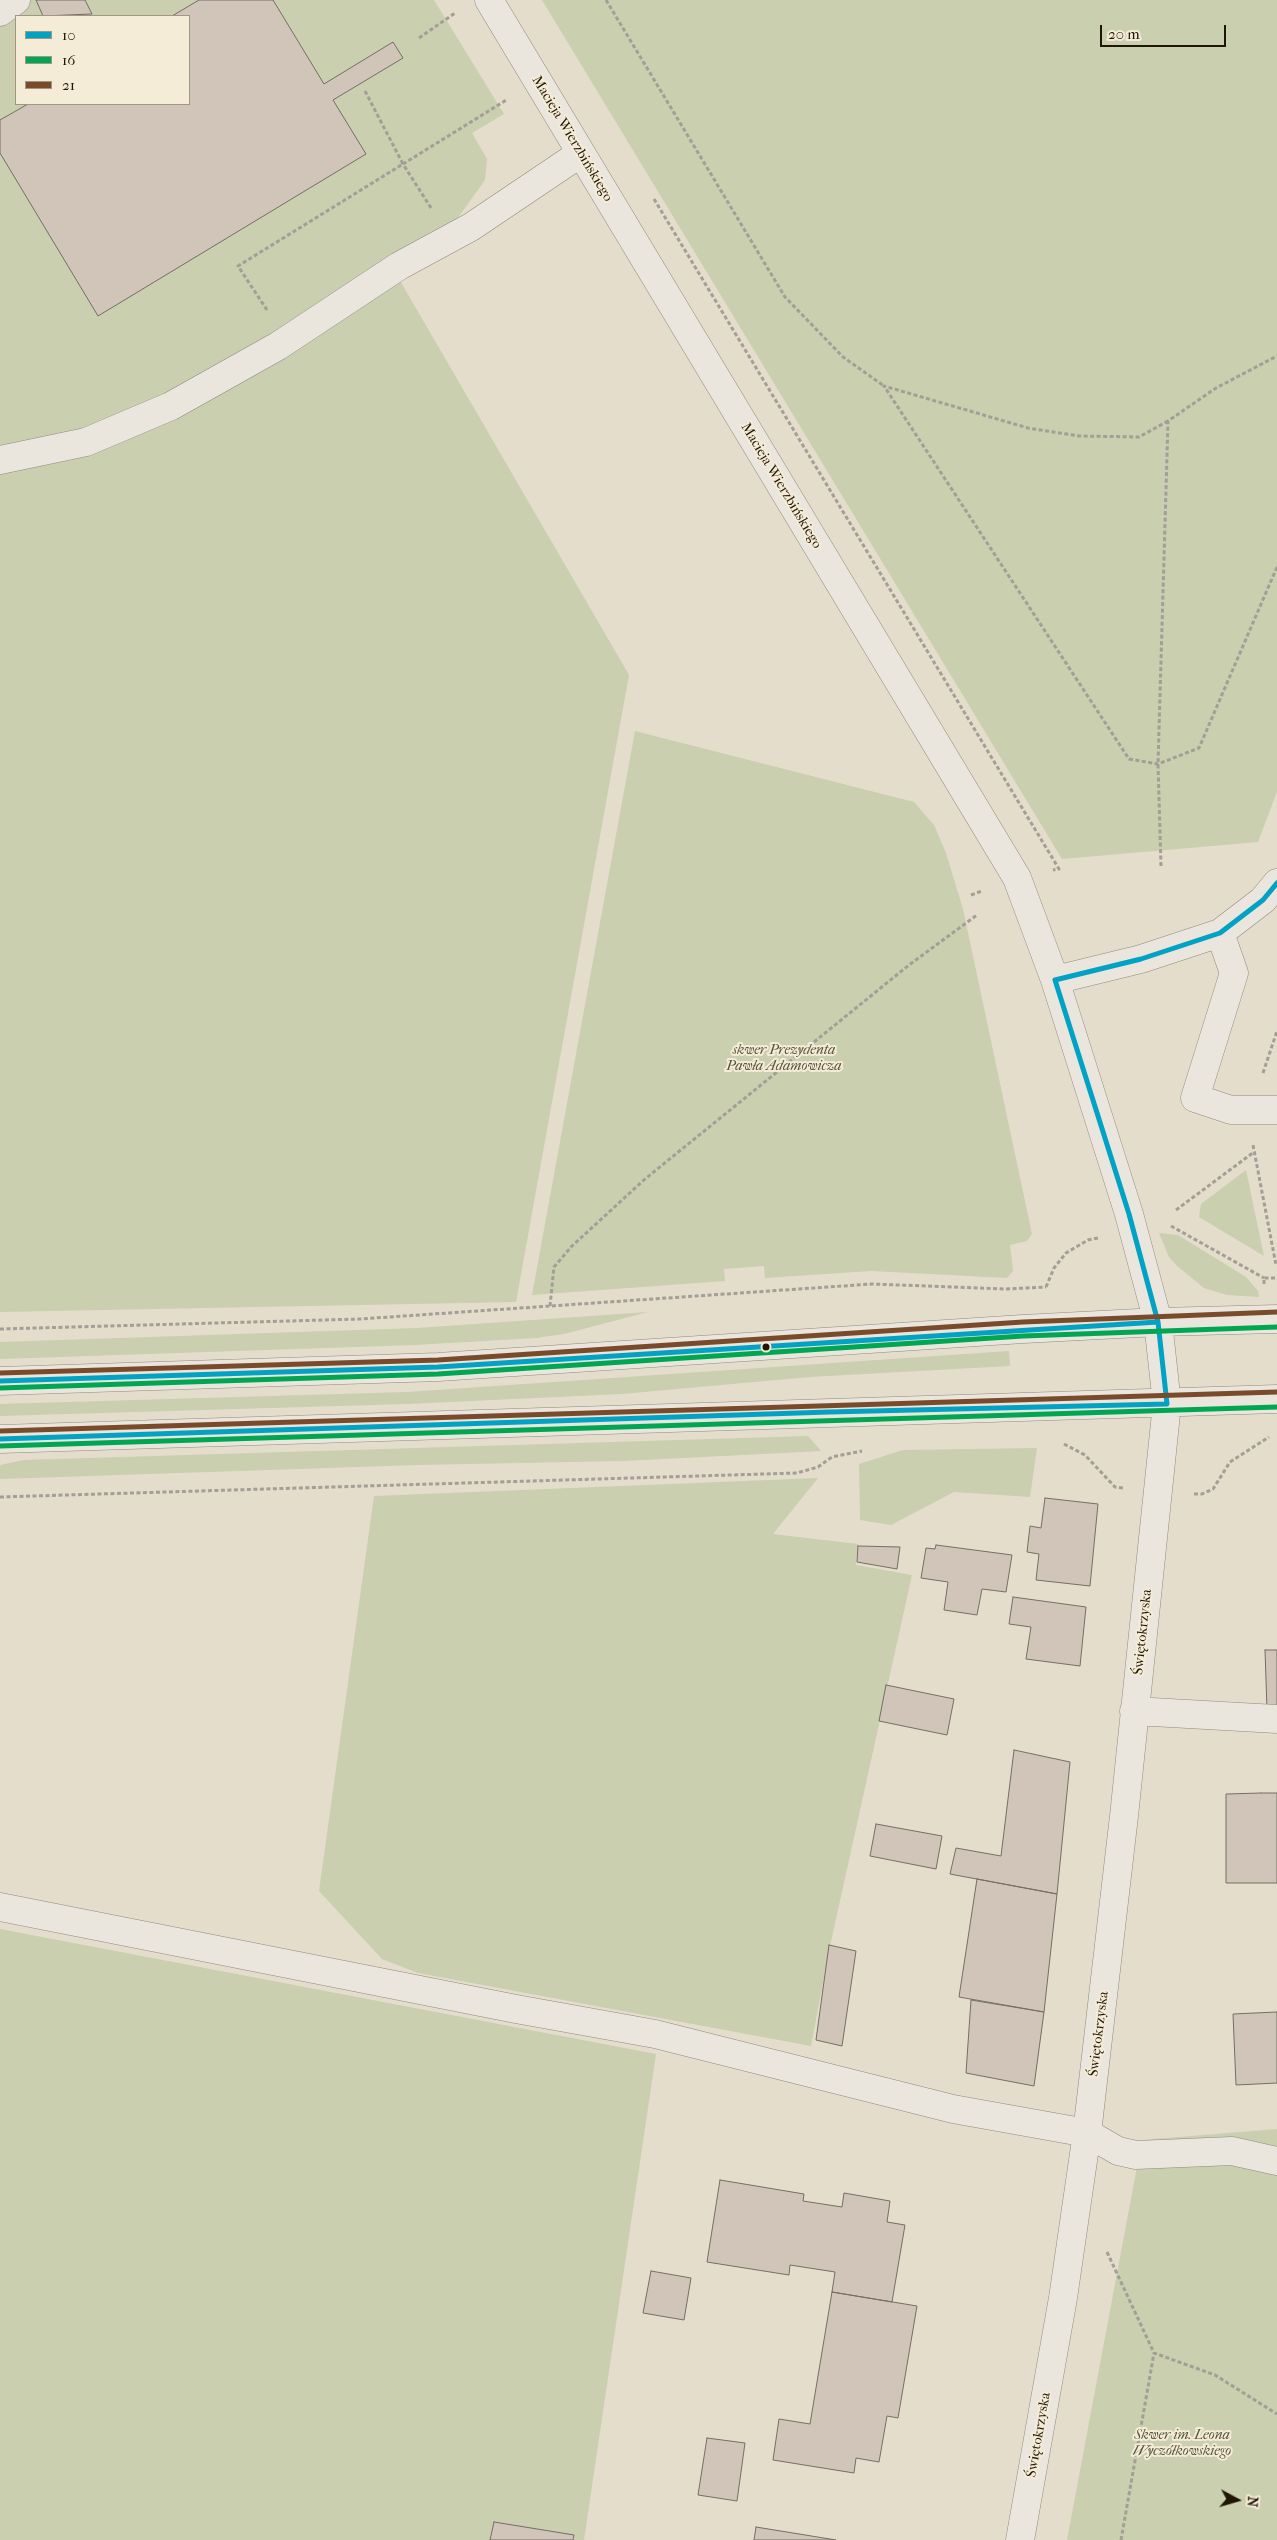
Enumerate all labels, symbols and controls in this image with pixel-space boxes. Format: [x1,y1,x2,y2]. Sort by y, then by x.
legend [15,15,190,105]
scale bar [1102,15,1228,47]
text: 20 m [1108,25,1140,43]
text: 10 [62,26,76,44]
text: 16 [62,51,75,69]
street label: Macieja Wierzbińskiego [528,73,616,205]
text: 21 [62,76,75,94]
street label: Macieja Wierzbińskiego [737,420,825,552]
park label: skwer Prezydenta Pawła Adamowicza [726,1043,842,1076]
unlabelled marker [761,1342,771,1352]
street label: Świętokrzyska [1130,1588,1156,1676]
street label: Świętokrzyska [1085,1990,1113,2078]
street label: Świętokrzyska [1023,2391,1055,2479]
park label: Skwer im. Leona Wyczółkowskiego [1133,2428,1231,2460]
north arrow [1212,2475,1262,2525]
text: N [1243,2495,1261,2508]

